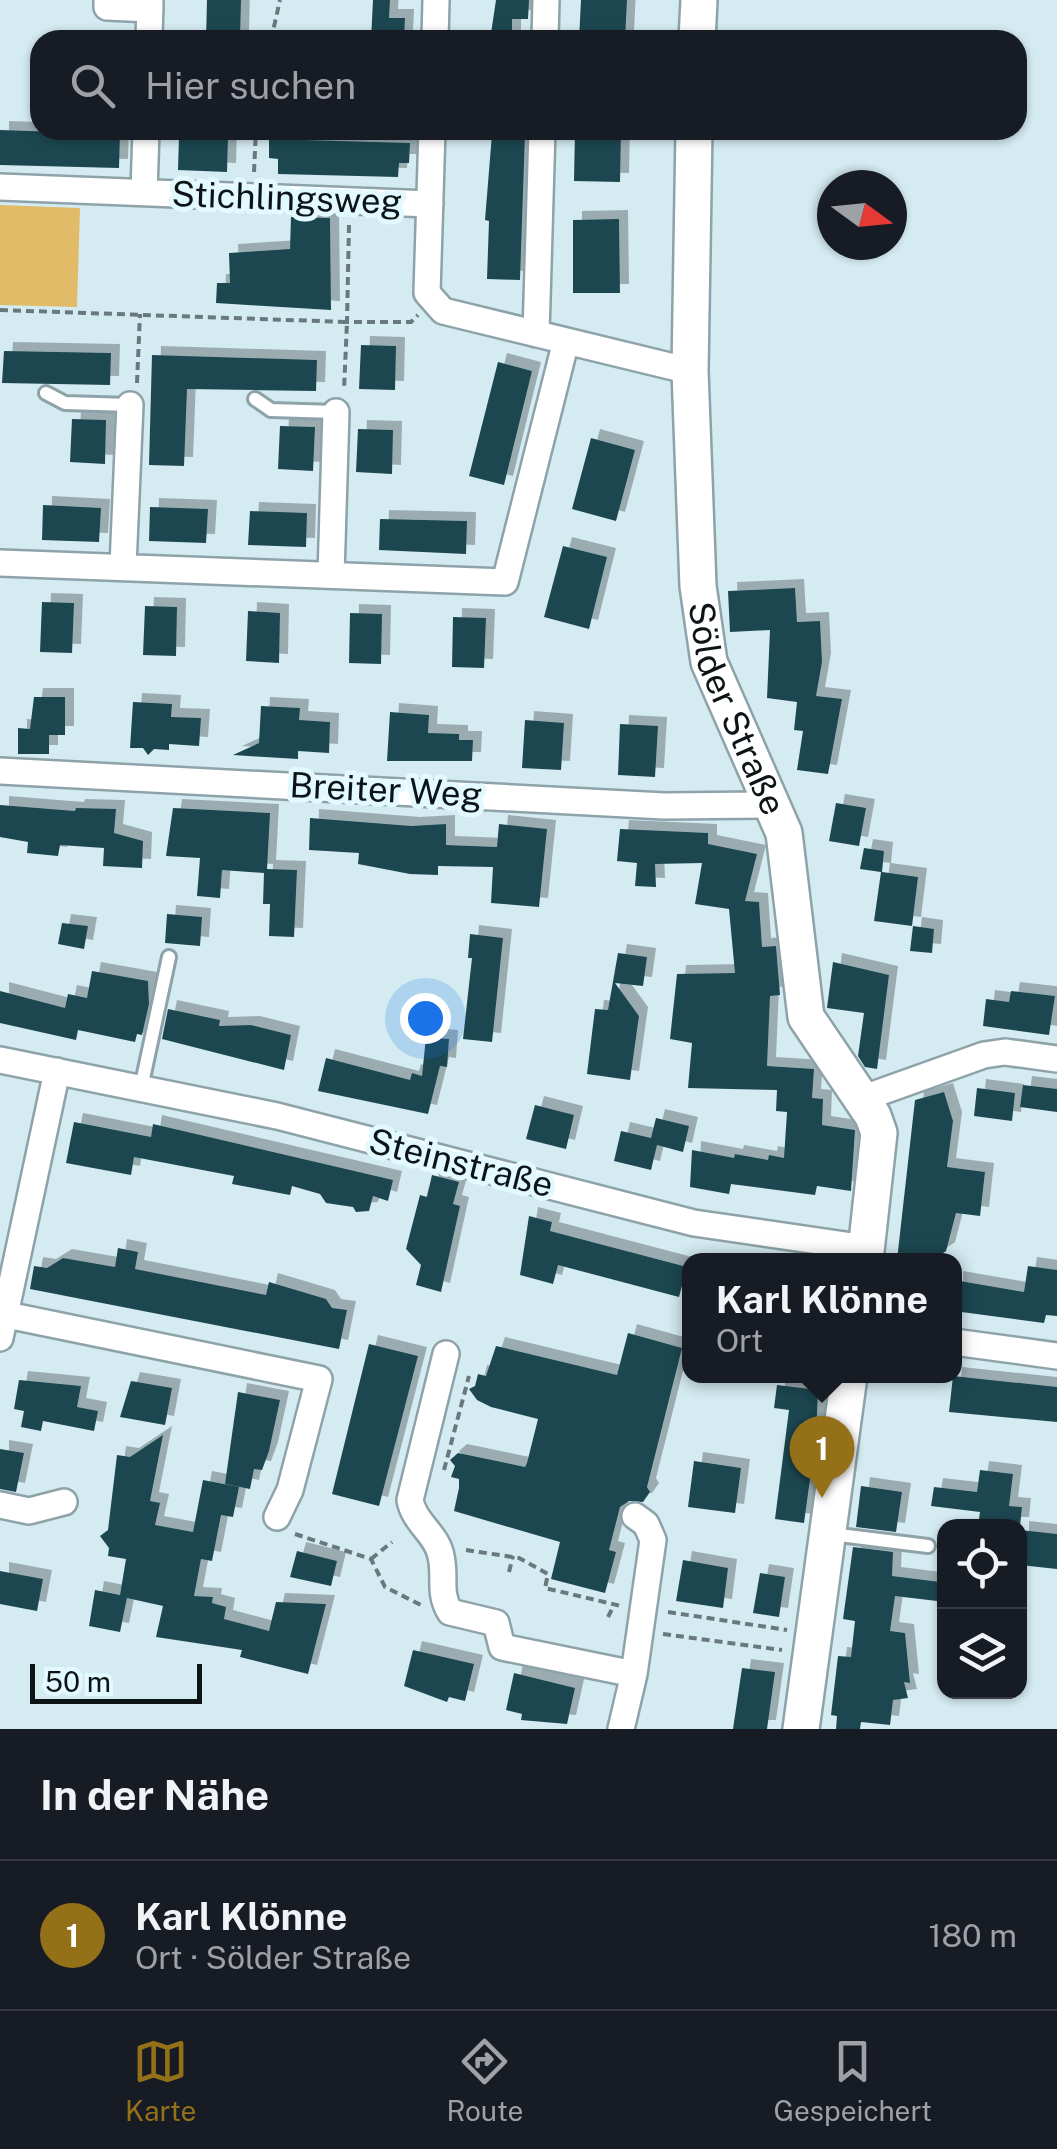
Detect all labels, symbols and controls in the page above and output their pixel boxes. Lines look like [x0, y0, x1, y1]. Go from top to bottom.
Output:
search box [30, 30, 1027, 140]
icon: search [65, 58, 120, 113]
text: Hier suchen [145, 63, 356, 108]
north arrow [817, 170, 907, 260]
street label: Stichlingsweg [171, 173, 403, 222]
street label: Sölder Straße [681, 599, 794, 821]
street label: Breiter Weg [289, 764, 483, 815]
your location [400, 993, 451, 1044]
street label: Steinstraße [365, 1120, 558, 1205]
popup [682, 1253, 962, 1383]
text: Karl Klönne [716, 1277, 928, 1322]
text: Ort [716, 1322, 764, 1359]
pin: 1 [790, 1416, 854, 1498]
map controls [937, 1519, 1027, 1699]
button: locate [937, 1519, 1027, 1609]
button: layers [937, 1609, 1027, 1699]
scale bar [30, 1659, 202, 1704]
text: 50 m [45, 1665, 111, 1698]
text: In der Nähe [40, 1770, 269, 1819]
text: Karl Klönne [135, 1894, 348, 1939]
text: 1 [66, 1917, 79, 1954]
text: 180 m [928, 1917, 1017, 1954]
text: Ort · Sölder Straße [135, 1939, 411, 1976]
tab: Karte [125, 2034, 196, 2127]
tab: Route [446, 2034, 523, 2127]
tab: Gespeichert [774, 2034, 932, 2127]

